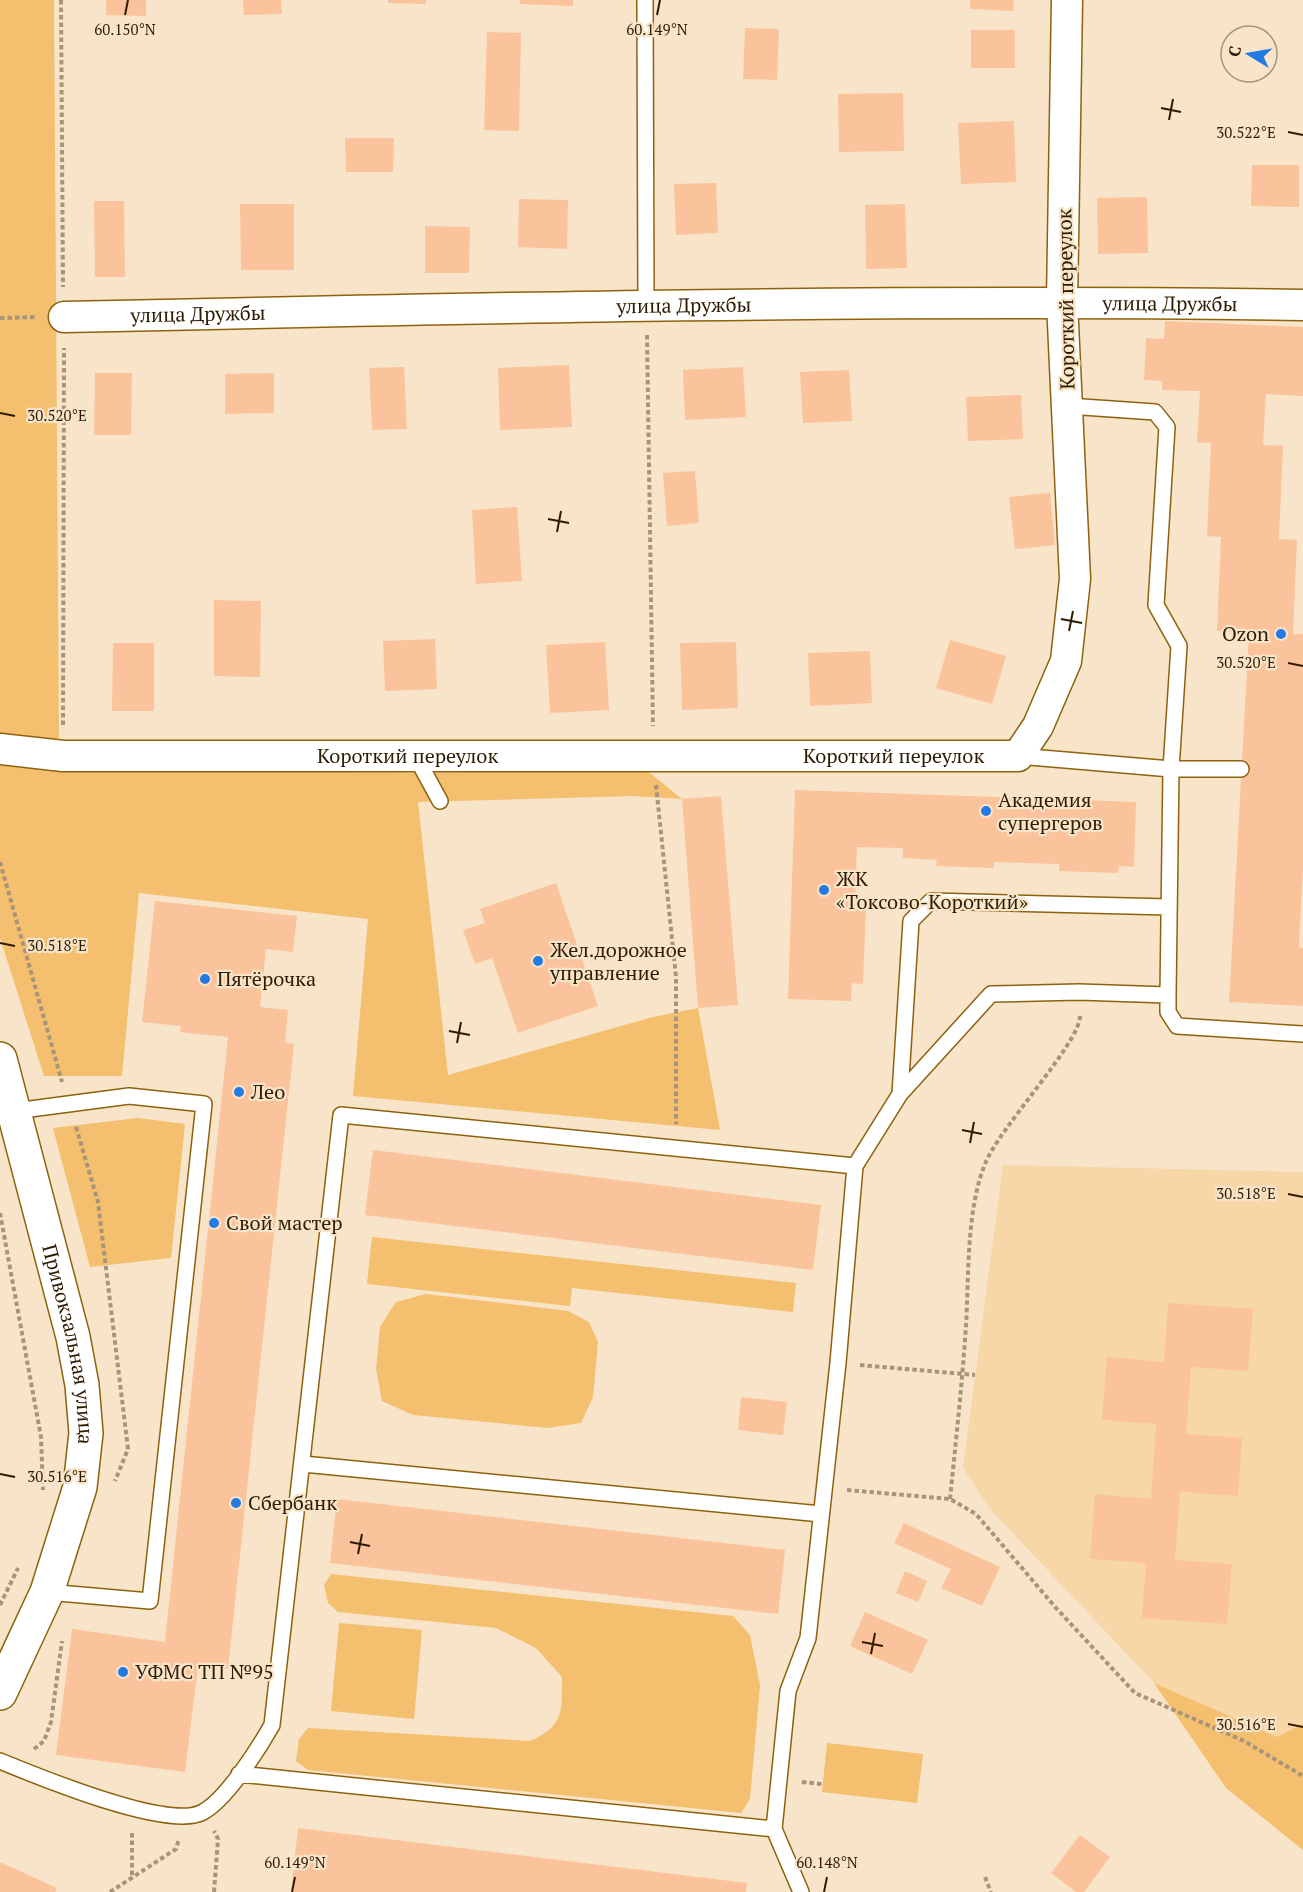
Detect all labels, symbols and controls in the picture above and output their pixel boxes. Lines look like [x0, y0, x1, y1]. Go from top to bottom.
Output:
text: 60.150°N [94, 19, 156, 39]
text: 60.149°N [626, 19, 688, 39]
north arrow [1219, 24, 1279, 84]
text: С [1222, 44, 1246, 58]
text: 30.522°E [1216, 122, 1276, 142]
street label: Короткий переулок [1050, 208, 1081, 390]
street label: улица Дружбы [1101, 289, 1238, 317]
street label: улица Дружбы [615, 291, 752, 319]
street label: улица Дружбы [129, 299, 266, 329]
text: 30.520°E [27, 405, 87, 425]
place label: Ozon [1222, 620, 1269, 647]
marker: Ozon [1274, 627, 1288, 641]
text: 30.520°E [1216, 652, 1276, 672]
street label: Короткий переулок [317, 742, 498, 769]
street label: Короткий переулок [803, 742, 984, 769]
place label: Академия супергеров [998, 786, 1103, 836]
marker: Академия супергеров [979, 804, 993, 818]
place label: ЖК «Токсово-Короткий» [836, 865, 1028, 915]
marker: ЖК «Токсово-Короткий» [817, 883, 831, 897]
text: 30.518°E [27, 935, 87, 955]
place label: Жел.дорожное управление [549, 936, 687, 986]
marker: Жел.дорожное управление [531, 954, 545, 968]
place label: Пятёрочка [217, 965, 316, 992]
marker: Пятёрочка [198, 972, 212, 986]
place label: Лео [250, 1078, 285, 1105]
marker: Лео [232, 1085, 246, 1099]
text: 30.518°E [1216, 1183, 1276, 1203]
place label: Свой мастер [226, 1209, 343, 1236]
marker: Свой мастер [207, 1216, 221, 1230]
street label: Привокзальная улица [36, 1241, 100, 1446]
text: 30.516°E [27, 1466, 87, 1486]
place label: Сбербанк [248, 1489, 337, 1516]
marker: Сбербанк [229, 1496, 243, 1510]
place label: УФМС ТП №95 [135, 1658, 274, 1685]
marker: УФМС ТП №95 [116, 1665, 130, 1679]
text: 30.516°E [1216, 1714, 1276, 1734]
text: 60.149°N [264, 1852, 326, 1872]
text: 60.148°N [796, 1852, 858, 1872]

